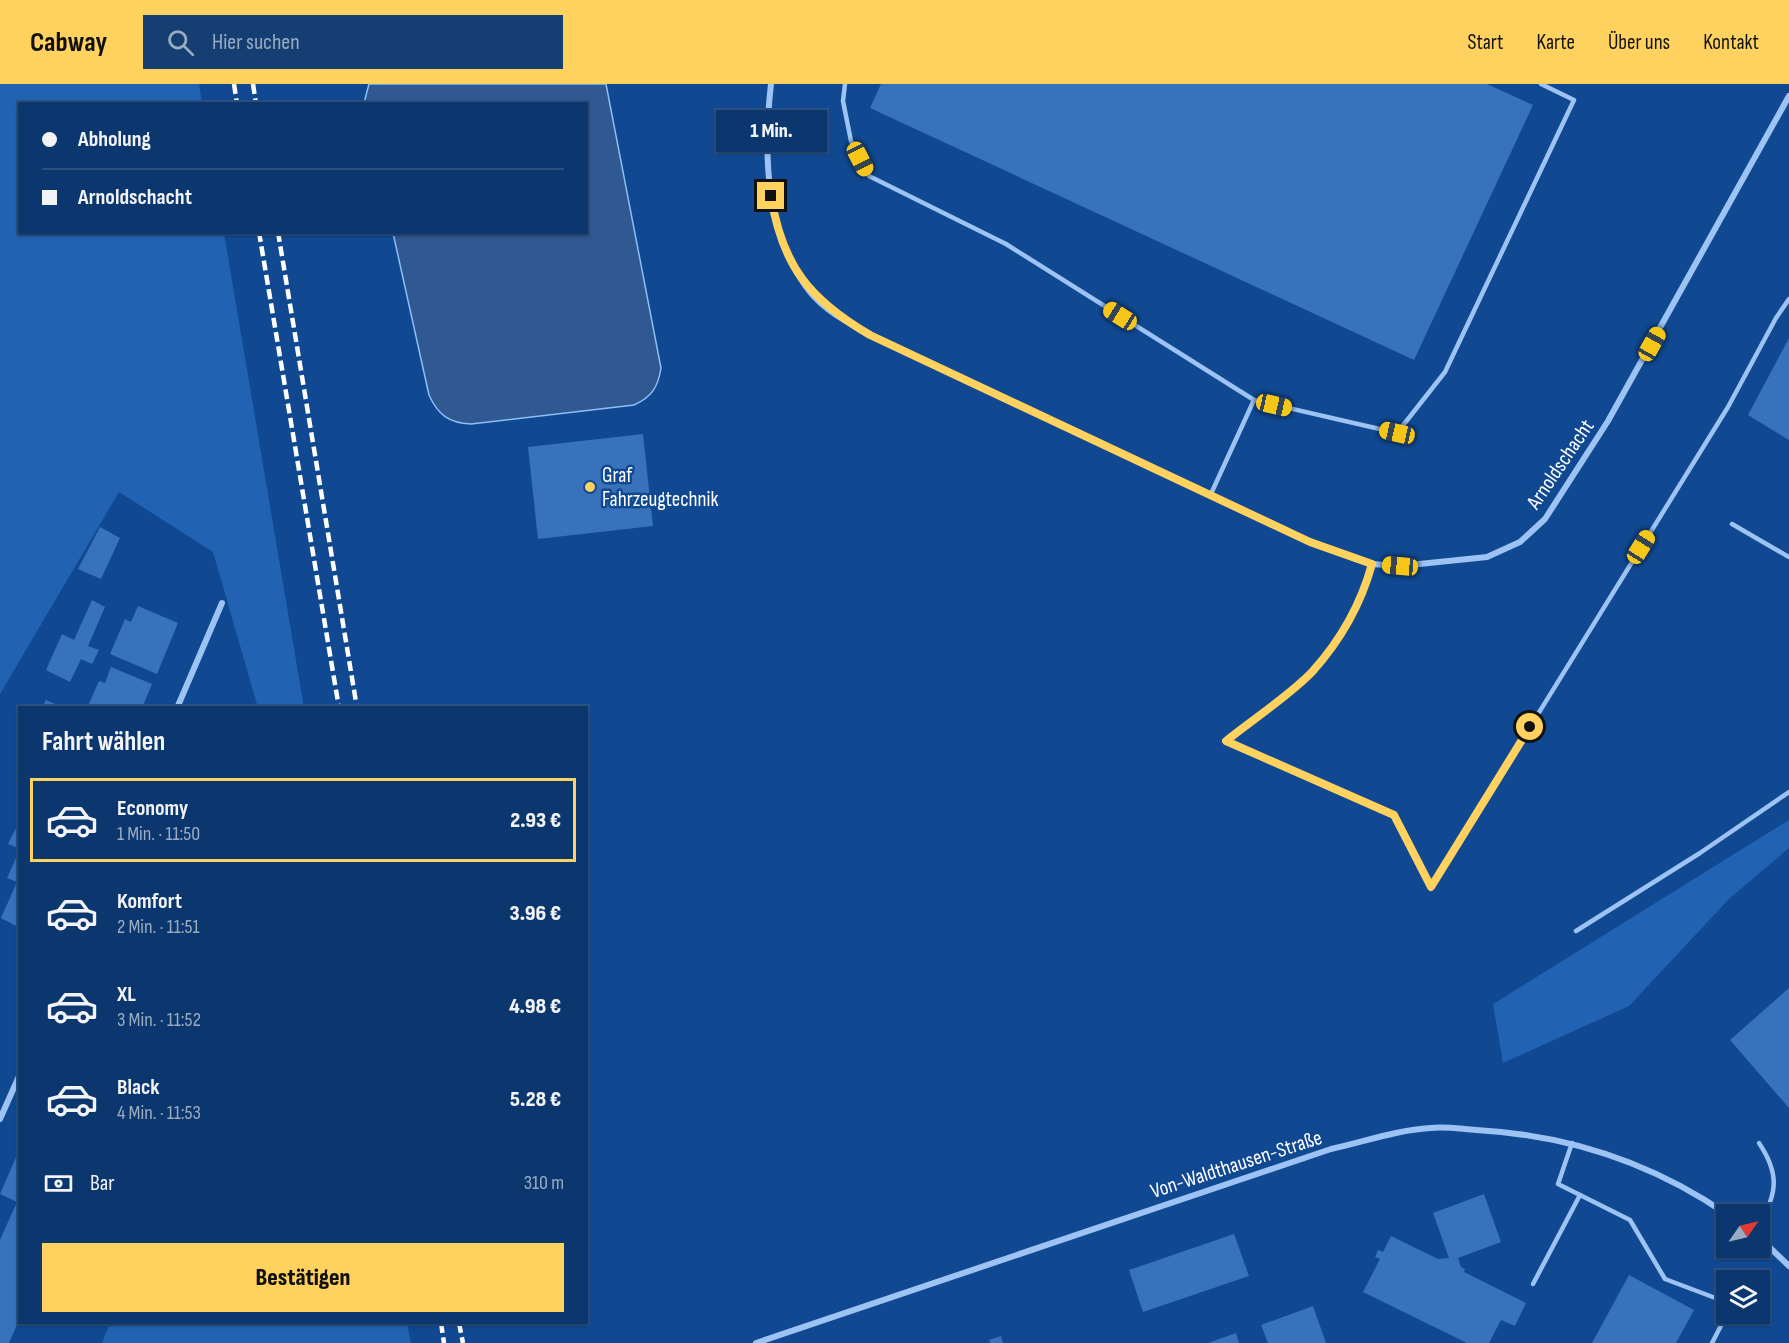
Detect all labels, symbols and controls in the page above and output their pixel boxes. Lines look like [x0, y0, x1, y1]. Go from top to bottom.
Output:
search box [143, 15, 563, 69]
text: Cabway [30, 26, 107, 59]
icon: search [164, 26, 197, 59]
text: Hier suchen [212, 29, 300, 56]
text: Start [1467, 30, 1504, 55]
text: Karte [1537, 30, 1575, 55]
text: Über uns [1608, 30, 1670, 55]
text: Kontakt [1703, 30, 1759, 55]
callout: 1 Min. [716, 109, 826, 151]
text: 1 Min. [750, 119, 793, 143]
text: Abholung [78, 126, 151, 153]
car [844, 139, 876, 179]
route end [757, 182, 784, 209]
text: Arnoldschacht [78, 184, 192, 211]
car [1100, 299, 1140, 333]
car [1635, 324, 1669, 364]
car [1254, 392, 1294, 418]
street label: Arnoldschacht [1521, 415, 1600, 515]
car [1377, 420, 1417, 446]
place label: Graf Fahrzeugtechnik [602, 463, 718, 512]
marker: Graf Fahrzeugtechnik [583, 480, 597, 494]
car [1624, 527, 1658, 567]
car [1381, 555, 1419, 577]
route start [1516, 713, 1543, 740]
text: Fahrt wählen [42, 726, 165, 758]
icon: car [45, 793, 99, 847]
text: Economy [117, 795, 188, 822]
text: 2.93 € [510, 807, 561, 834]
text: 1 Min. · 11:50 [117, 822, 200, 846]
icon: car [45, 886, 99, 940]
text: Komfort [117, 888, 182, 915]
text: 3.96 € [510, 900, 561, 927]
text: 2 Min. · 11:51 [117, 915, 200, 939]
icon: car [45, 979, 99, 1033]
text: XL [117, 981, 136, 1008]
text: 4.98 € [509, 993, 561, 1020]
text: 3 Min. · 11:52 [117, 1008, 201, 1032]
icon: car [45, 1072, 99, 1126]
text: Black [117, 1074, 159, 1101]
text: 5.28 € [510, 1086, 561, 1113]
text: 4 Min. · 11:53 [117, 1101, 201, 1125]
street label: Von-Waldthausen-Straße [1147, 1125, 1325, 1204]
icon: cash [42, 1167, 75, 1200]
text: Bar [90, 1170, 115, 1197]
text: 310 m [524, 1171, 564, 1195]
north arrow [1716, 1204, 1770, 1258]
map controls [1716, 1204, 1770, 1324]
button: Bestätigen [42, 1243, 564, 1312]
button: layers [1716, 1270, 1770, 1324]

